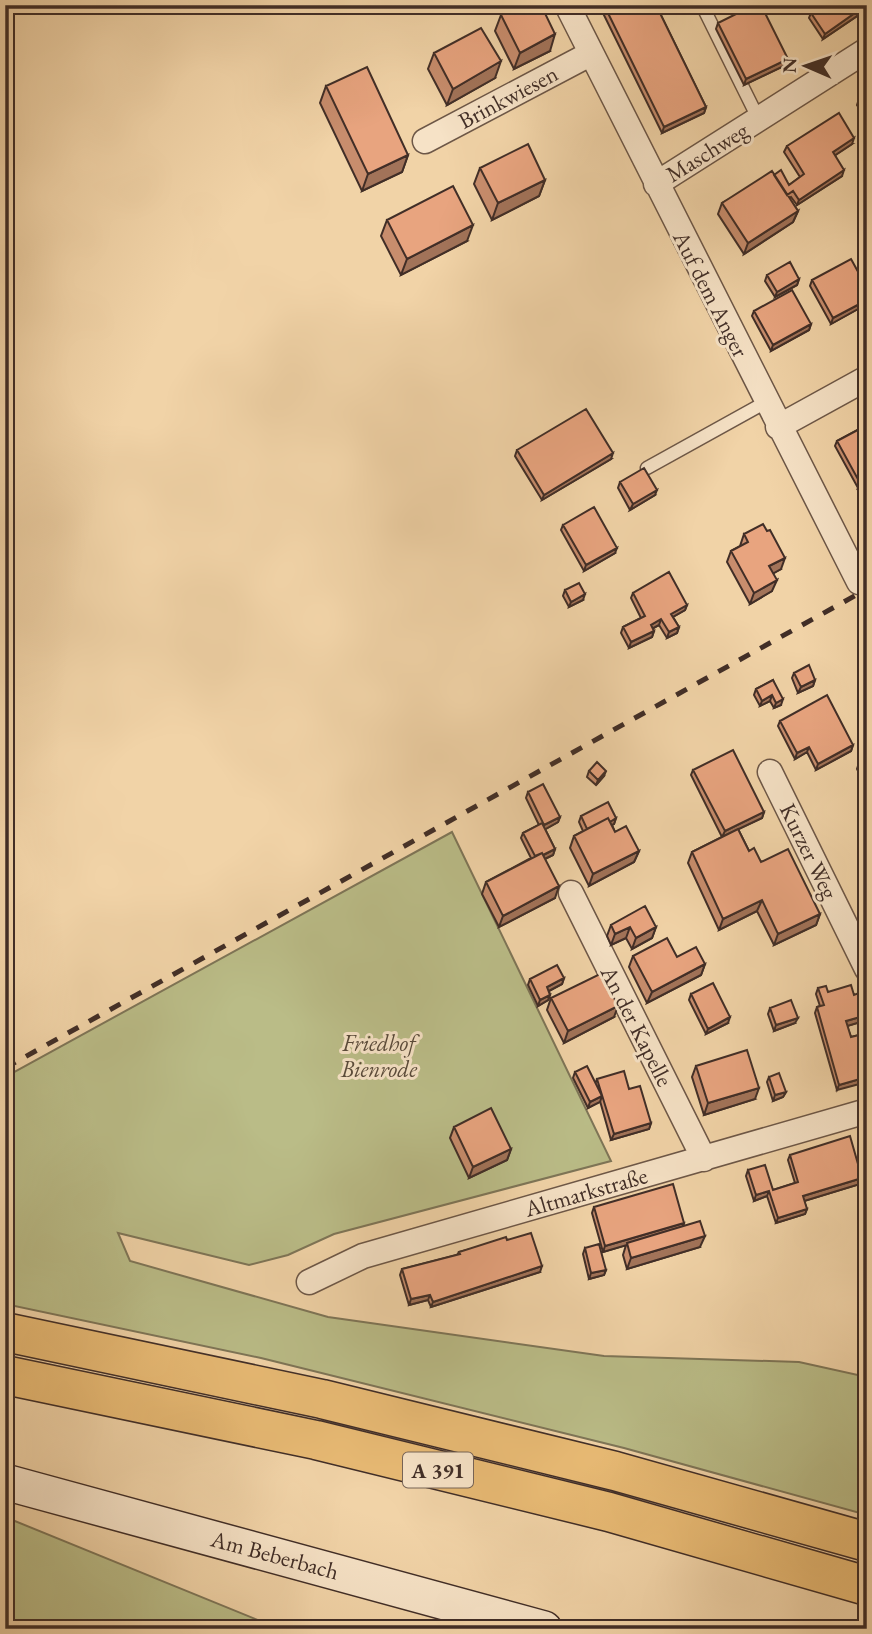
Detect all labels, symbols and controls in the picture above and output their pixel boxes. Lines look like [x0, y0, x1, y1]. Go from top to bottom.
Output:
north arrow [770, 32, 840, 102]
text: N [777, 57, 802, 74]
street label: Brinkwiesen [453, 58, 563, 136]
street label: Maschweg [660, 114, 755, 189]
street label: Auf dem Anger [666, 225, 756, 362]
street label: Kurzer Weg [773, 798, 846, 905]
street label: An der Kapelle [593, 960, 680, 1091]
park label: Friedhof Bienrode [340, 1028, 420, 1084]
street label: Altmarkstraße [520, 1160, 651, 1224]
road number: A 391 [403, 1452, 473, 1488]
street label: Am Beberbach [207, 1523, 342, 1586]

